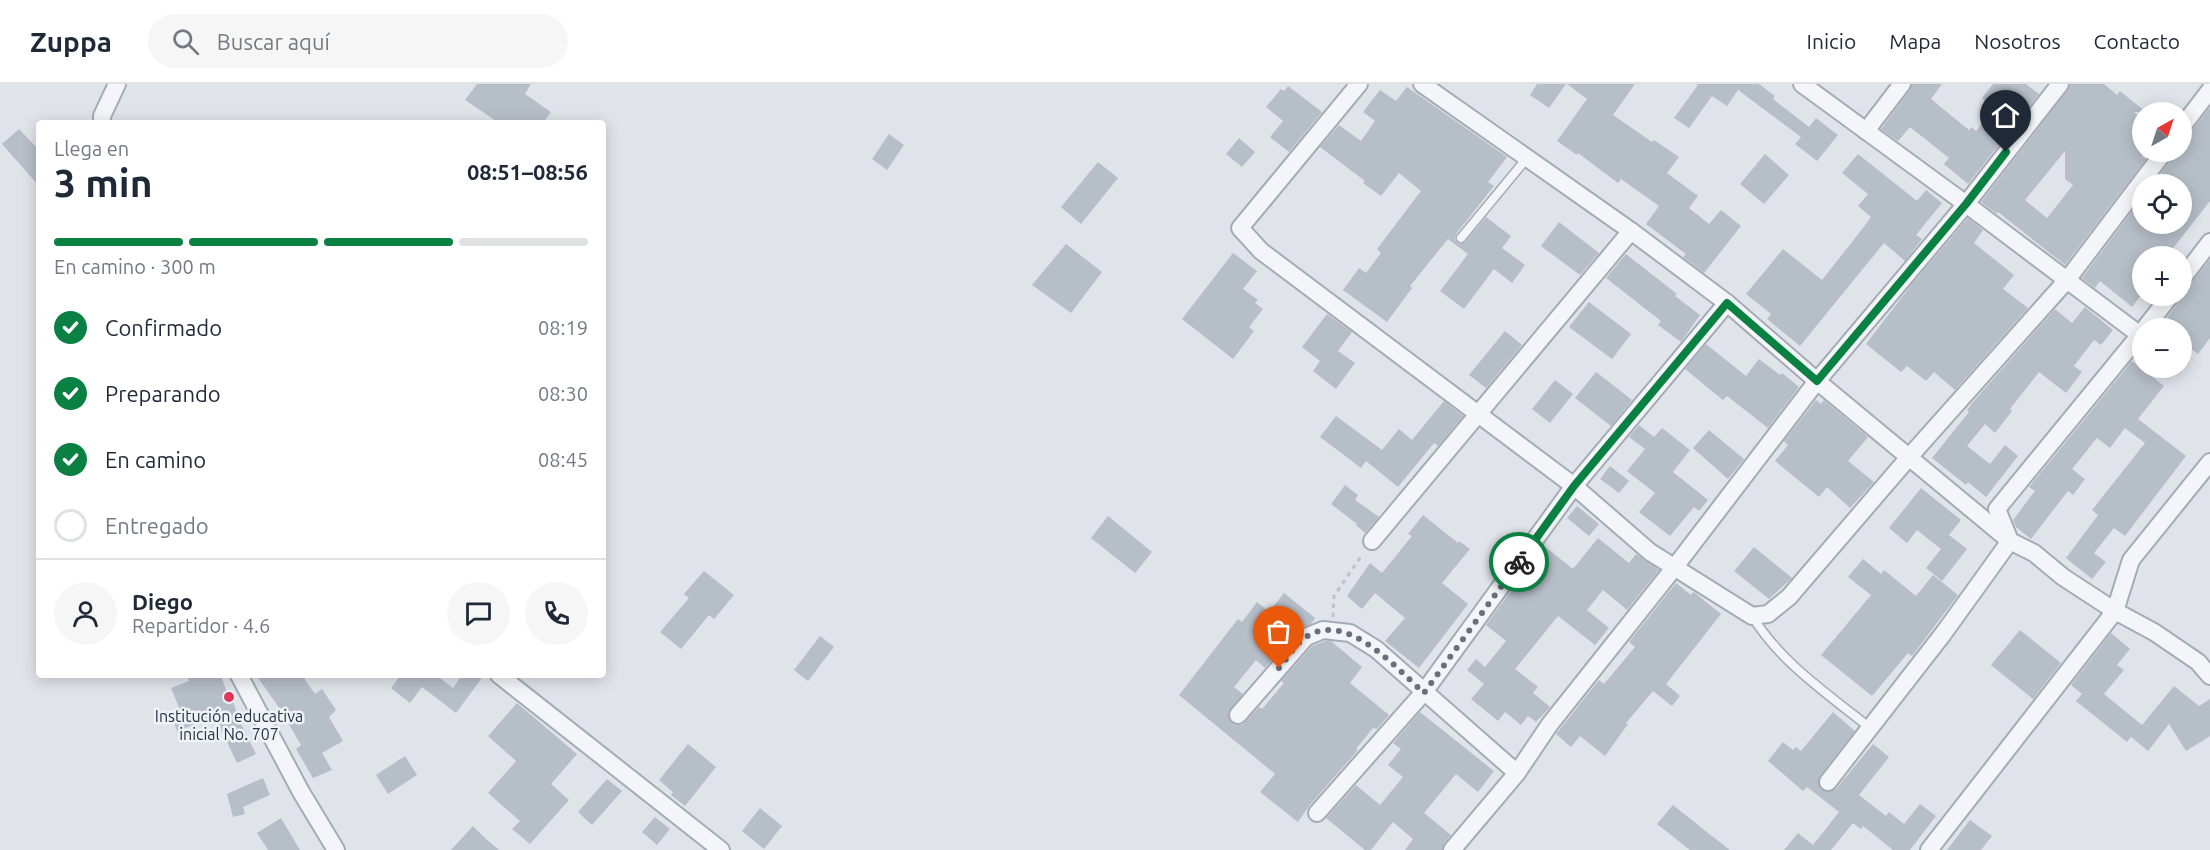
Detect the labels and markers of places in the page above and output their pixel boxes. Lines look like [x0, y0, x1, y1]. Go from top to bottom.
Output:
pin [1980, 90, 2031, 152]
pin [1253, 606, 1304, 668]
marker: Institución educativa inicial No. 707 [222, 690, 236, 704]
place label: Institución educativa inicial No. 707 [155, 707, 303, 743]

